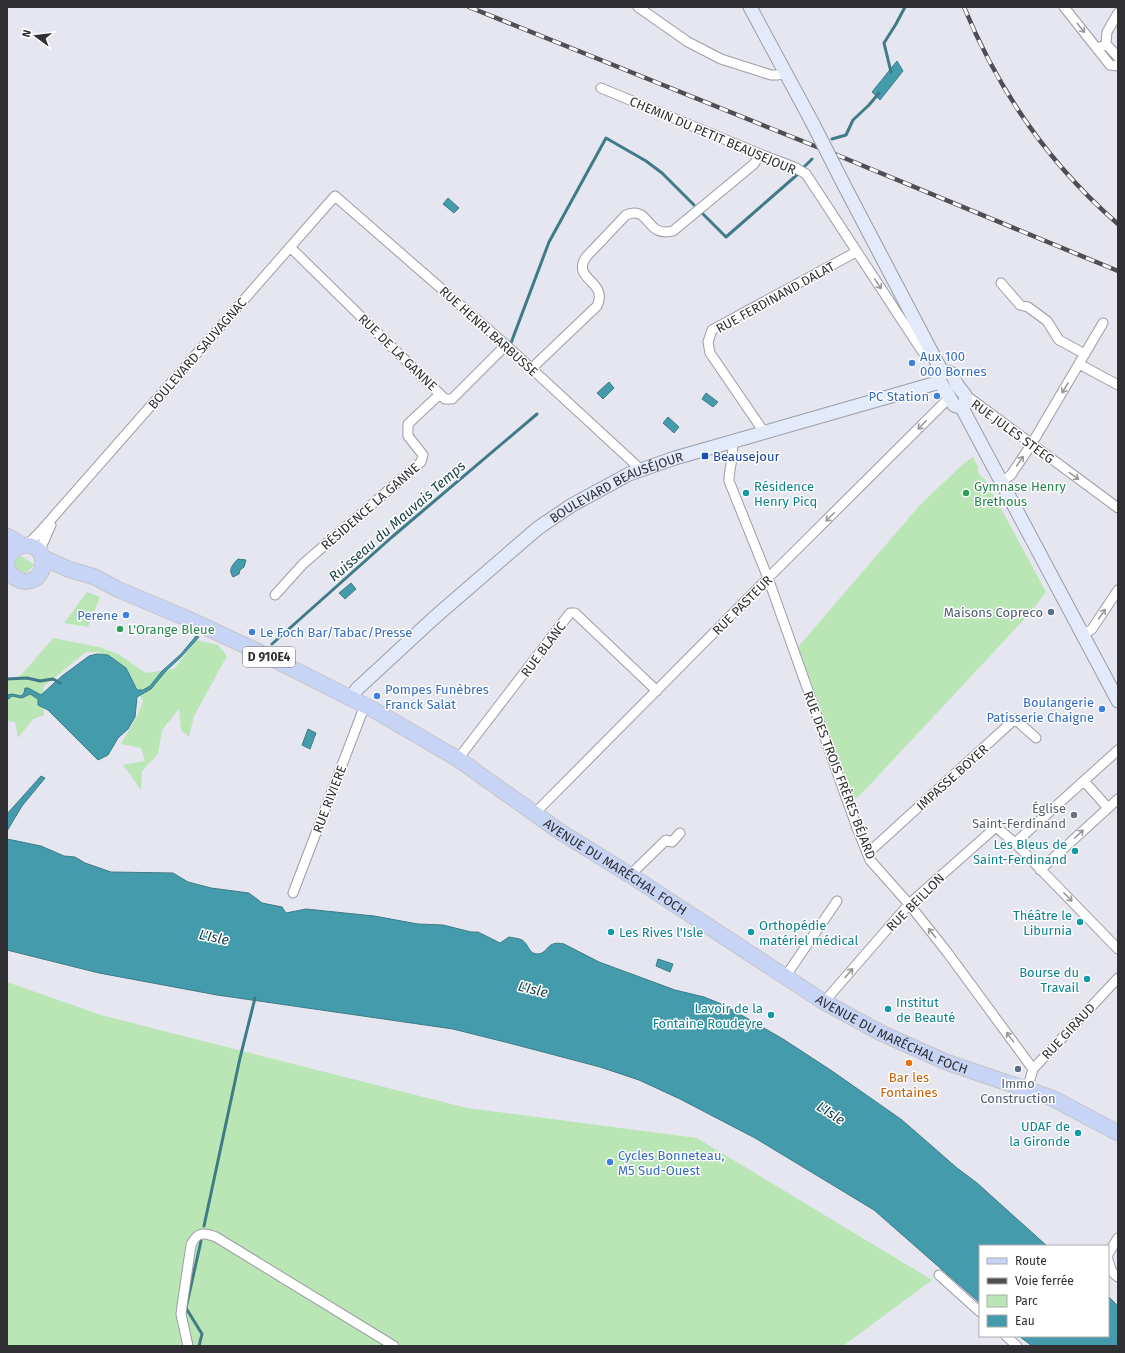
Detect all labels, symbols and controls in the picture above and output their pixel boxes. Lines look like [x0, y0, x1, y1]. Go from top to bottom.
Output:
north arrow [16, 16, 56, 56]
one-way arrow [1076, 22, 1085, 33]
text: N [20, 28, 34, 39]
street label: CHEMIN DU PETIT BEAUSEJOUR [627, 94, 798, 177]
street label: RUE FERDINAND DALAT [713, 259, 837, 336]
one-way arrow [874, 279, 882, 290]
street label: RUE HENRI BARBUSSE [436, 283, 541, 380]
street label: BOULEVARD SAUVAGNAC [145, 294, 250, 412]
street label: RUE DE LA GANNE [355, 311, 440, 394]
place label: Aux 100 000 Bornes [920, 349, 987, 379]
marker: Aux 100 000 Bornes [907, 358, 917, 368]
one-way arrow [1060, 382, 1068, 394]
place label: PC Station [868, 389, 929, 404]
marker: PC Station [932, 391, 942, 401]
street label: RUE JULES STEEG [968, 396, 1057, 466]
one-way arrow [917, 420, 927, 430]
street label: BOULEVARD BEAUSÉJOUR [547, 449, 685, 526]
place label: Beausejour [713, 449, 779, 464]
marker: Beausejour [700, 451, 710, 461]
one-way arrow [1016, 456, 1024, 467]
water label: Ruisseau du Mauvais Temps [326, 457, 470, 585]
street label: RÉSIDENCE LA GANNE [318, 460, 423, 553]
one-way arrow [1069, 472, 1080, 480]
place label: Résidence Henry Picq [754, 479, 817, 509]
place label: Gymnase Henry Brethous [974, 479, 1066, 509]
marker: Résidence Henry Picq [741, 488, 751, 498]
marker: Gymnase Henry Brethous [961, 488, 971, 498]
one-way arrow [825, 512, 835, 521]
street label: RUE PASTEUR [709, 572, 775, 638]
place label: Maisons Copreco [944, 605, 1043, 620]
marker: Maisons Copreco [1046, 607, 1056, 617]
place label: Perene [77, 608, 118, 623]
one-way arrow [1098, 609, 1106, 620]
marker: Perene [121, 610, 131, 620]
street label: RUE BLANC [518, 618, 569, 680]
place label: L'Orange Bleue [128, 622, 215, 637]
marker: L'Orange Bleue [115, 624, 125, 634]
place label: Le Foch Bar/Tabac/Presse [260, 625, 412, 640]
marker: Le Foch Bar/Tabac/Presse [247, 627, 257, 637]
road number: D 910E4 [243, 647, 295, 667]
place label: Pompes Funèbres Franck Salat [385, 682, 489, 712]
street label: RUE DES TROIS FRÈRES BÉJARD [800, 689, 879, 862]
marker: Pompes Funèbres Franck Salat [372, 691, 382, 701]
place label: Boulangerie Patisserie Chaigne [986, 695, 1094, 725]
marker: Boulangerie Patisserie Chaigne [1097, 704, 1107, 714]
street label: IMPASSE BOYER [913, 741, 991, 813]
street label: RUE RIVIERE [310, 763, 349, 835]
place label: Église Saint-Ferdinand [972, 801, 1066, 831]
marker: Église Saint-Ferdinand [1069, 810, 1079, 820]
street label: AVENUE DU MARÉCHAL FOCH [541, 816, 690, 918]
one-way arrow [1074, 830, 1084, 839]
place label: Les Bleus de Saint-Ferdinand [973, 837, 1067, 867]
marker: Les Bleus de Saint-Ferdinand [1070, 846, 1080, 856]
street label: RUE BEILLON [883, 870, 947, 934]
one-way arrow [1063, 892, 1072, 902]
place label: Théâtre le Liburnia [1013, 908, 1072, 938]
marker: Théâtre le Liburnia [1075, 917, 1085, 927]
place label: Orthopédie matériel médical [759, 918, 859, 948]
place label: Les Rives l'Isle [619, 925, 703, 940]
water label: L'Isle [197, 926, 230, 949]
marker: Les Rives l'Isle [606, 927, 616, 937]
marker: Orthopédie matériel médical [746, 927, 756, 937]
one-way arrow [928, 927, 936, 938]
place label: Bourse du Travail [1019, 965, 1079, 995]
one-way arrow [845, 968, 854, 978]
marker: Bourse du Travail [1082, 974, 1092, 984]
water label: L'Isle [516, 978, 550, 1001]
street label: AVENUE DU MARÉCHAL FOCH [813, 992, 970, 1077]
place label: Institut de Beauté [896, 995, 955, 1025]
street label: RUE GIRAUD [1039, 1000, 1098, 1062]
place label: Lavoir de la Fontaine Roudeyre [653, 1001, 763, 1031]
marker: Institut de Beauté [883, 1004, 893, 1014]
marker: Lavoir de la Fontaine Roudeyre [766, 1010, 776, 1020]
one-way arrow [1005, 1032, 1014, 1043]
marker: Bar les Fontaines [904, 1058, 914, 1068]
marker: Immo Construction [1013, 1064, 1023, 1074]
place label: Bar les Fontaines [880, 1070, 938, 1100]
place label: Immo Construction [980, 1076, 1056, 1106]
water label: L'Isle [813, 1098, 848, 1129]
place label: UDAF de la Gironde [1009, 1119, 1070, 1149]
marker: UDAF de la Gironde [1073, 1128, 1083, 1138]
place label: Cycles Bonneteau, M5 Sud-Ouest [618, 1148, 725, 1178]
marker: Cycles Bonneteau, M5 Sud-Ouest [605, 1157, 615, 1167]
legend [979, 1245, 1109, 1337]
text: Route [1015, 1254, 1047, 1268]
text: Voie ferrée [1015, 1274, 1074, 1288]
text: Parc [1015, 1294, 1038, 1308]
text: Eau [1015, 1314, 1035, 1328]

